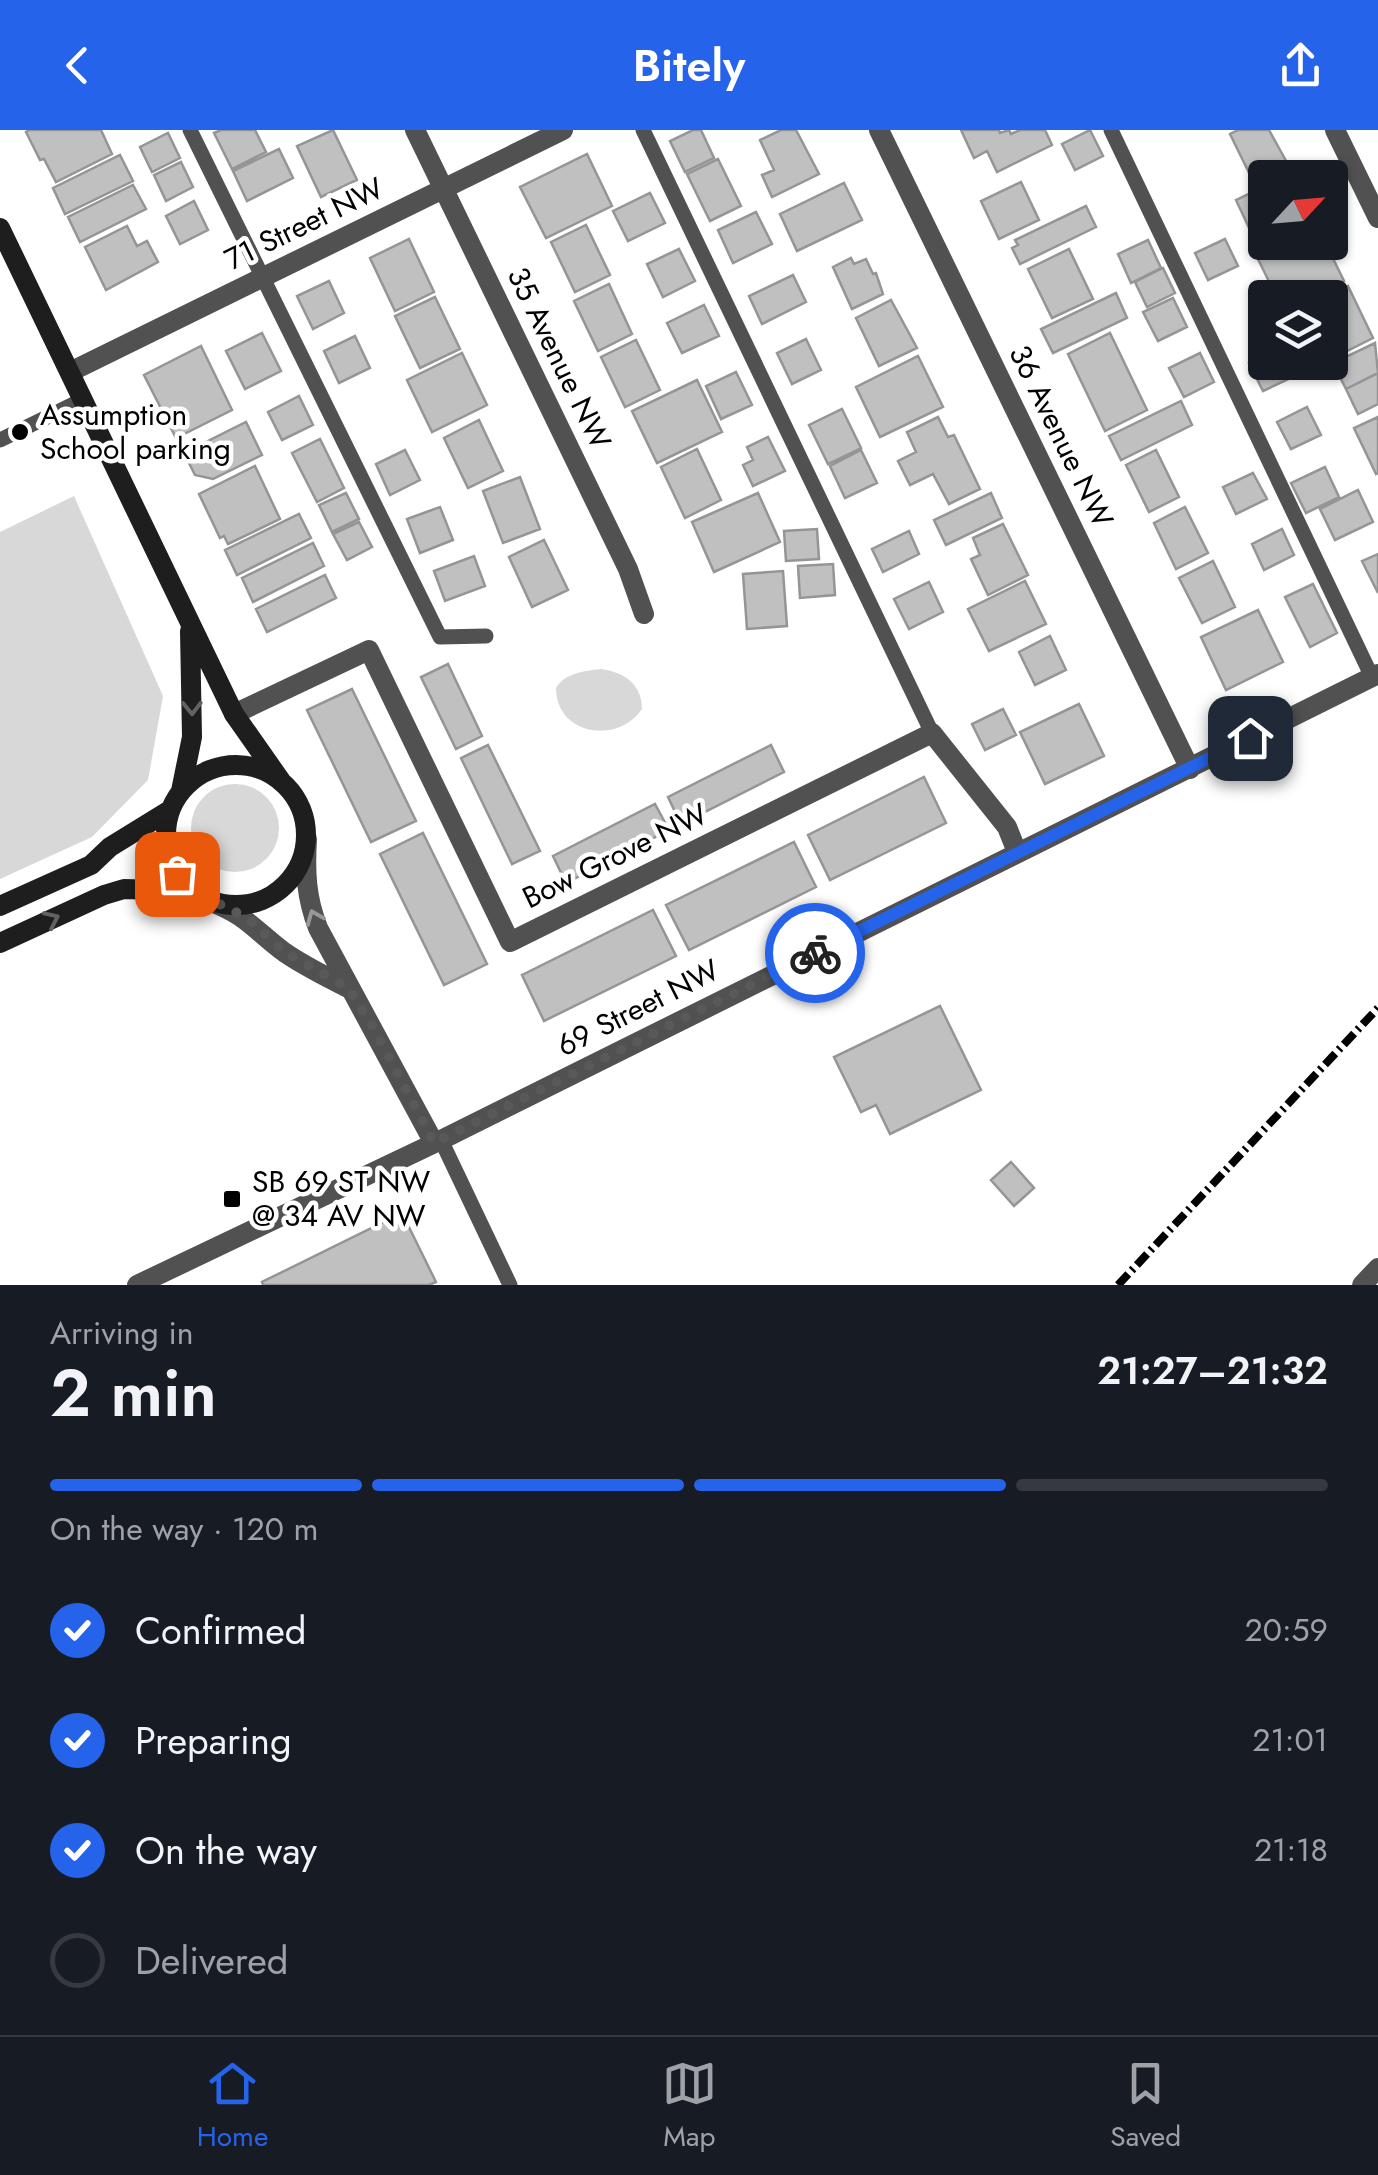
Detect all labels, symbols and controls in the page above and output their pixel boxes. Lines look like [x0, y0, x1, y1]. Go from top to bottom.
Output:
text: Bitely [633, 33, 745, 98]
icon: back [50, 38, 105, 93]
icon: share [1273, 38, 1328, 93]
north arrow [1248, 160, 1348, 260]
map controls [1248, 160, 1348, 380]
street label: 71 Street NW [217, 166, 391, 281]
street label: 35 Avenue NW [497, 260, 622, 456]
button: layers [1248, 280, 1348, 380]
street label: 36 Avenue NW [999, 337, 1124, 534]
place label: Assumption School parking [40, 393, 231, 470]
marker: Assumption School parking [9, 421, 31, 443]
pin [1208, 696, 1293, 781]
one-way arrow [181, 702, 203, 717]
icon: home [1223, 711, 1278, 766]
street label: Bow Grove NW [515, 792, 715, 919]
pin [135, 832, 220, 917]
icon: bag [150, 847, 205, 902]
courier [765, 903, 865, 1003]
one-way arrow [305, 909, 325, 927]
one-way arrow [42, 912, 60, 932]
icon: bike [788, 926, 843, 981]
street label: 69 Street NW [549, 948, 727, 1067]
place label: SB 69 ST NW @ 34 AV NW [252, 1160, 430, 1237]
marker: SB 69 ST NW @ 34 AV NW [221, 1188, 243, 1210]
text: Arriving in [50, 1310, 194, 1356]
text: 21:27–21:32 [1097, 1343, 1328, 1398]
text: 2 min [50, 1346, 217, 1440]
text: On the way · 120 m [50, 1506, 318, 1552]
icon: check [50, 1603, 105, 1658]
text: Confirmed [135, 1603, 306, 1658]
text: 20:59 [1245, 1607, 1328, 1653]
icon: check [50, 1713, 105, 1768]
text: Preparing [135, 1713, 292, 1768]
text: 21:01 [1252, 1717, 1328, 1763]
icon: check [50, 1823, 105, 1878]
text: On the way [135, 1823, 317, 1878]
text: 21:18 [1254, 1827, 1328, 1873]
text: Delivered [135, 1933, 288, 1988]
tab: Home [197, 2056, 268, 2157]
tab: Map [662, 2056, 717, 2157]
tab: Saved [1110, 2056, 1181, 2157]

